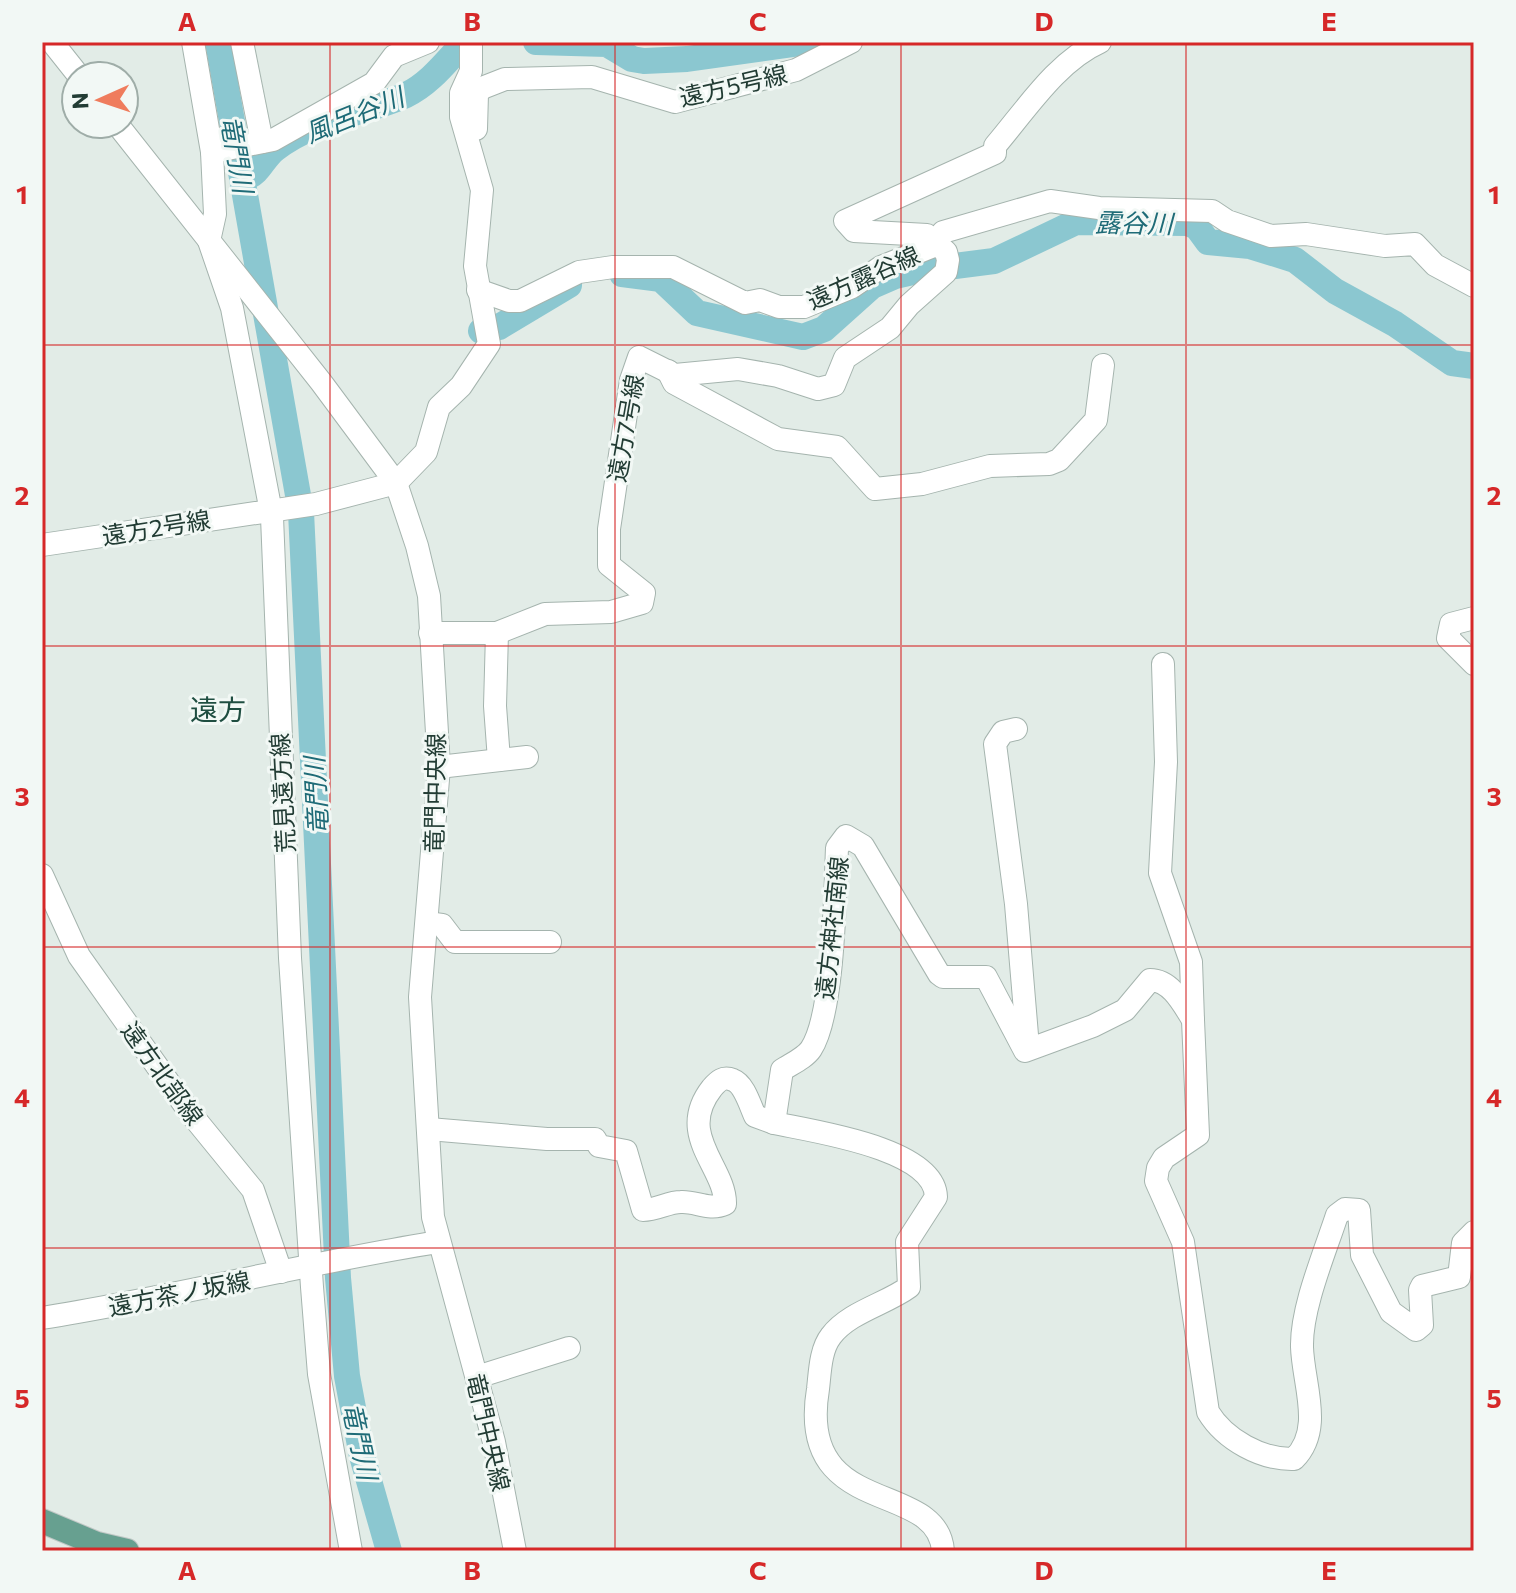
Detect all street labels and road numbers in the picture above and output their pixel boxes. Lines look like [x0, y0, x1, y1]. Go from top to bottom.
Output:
street label: 遠方5号線 [676, 59, 790, 111]
street label: 遠方露谷線 [802, 239, 924, 315]
street label: 遠方7号線 [601, 372, 649, 484]
street label: 遠方2号線 [100, 504, 212, 550]
street label: 荒見遠方線 [264, 732, 300, 854]
street label: 竜門中央線 [418, 733, 450, 853]
street label: 遠方神社南線 [809, 855, 853, 1001]
street label: 遠方北部線 [116, 1016, 210, 1130]
street label: 遠方茶ノ坂線 [106, 1265, 252, 1321]
street label: 竜門中央線 [461, 1370, 517, 1494]

